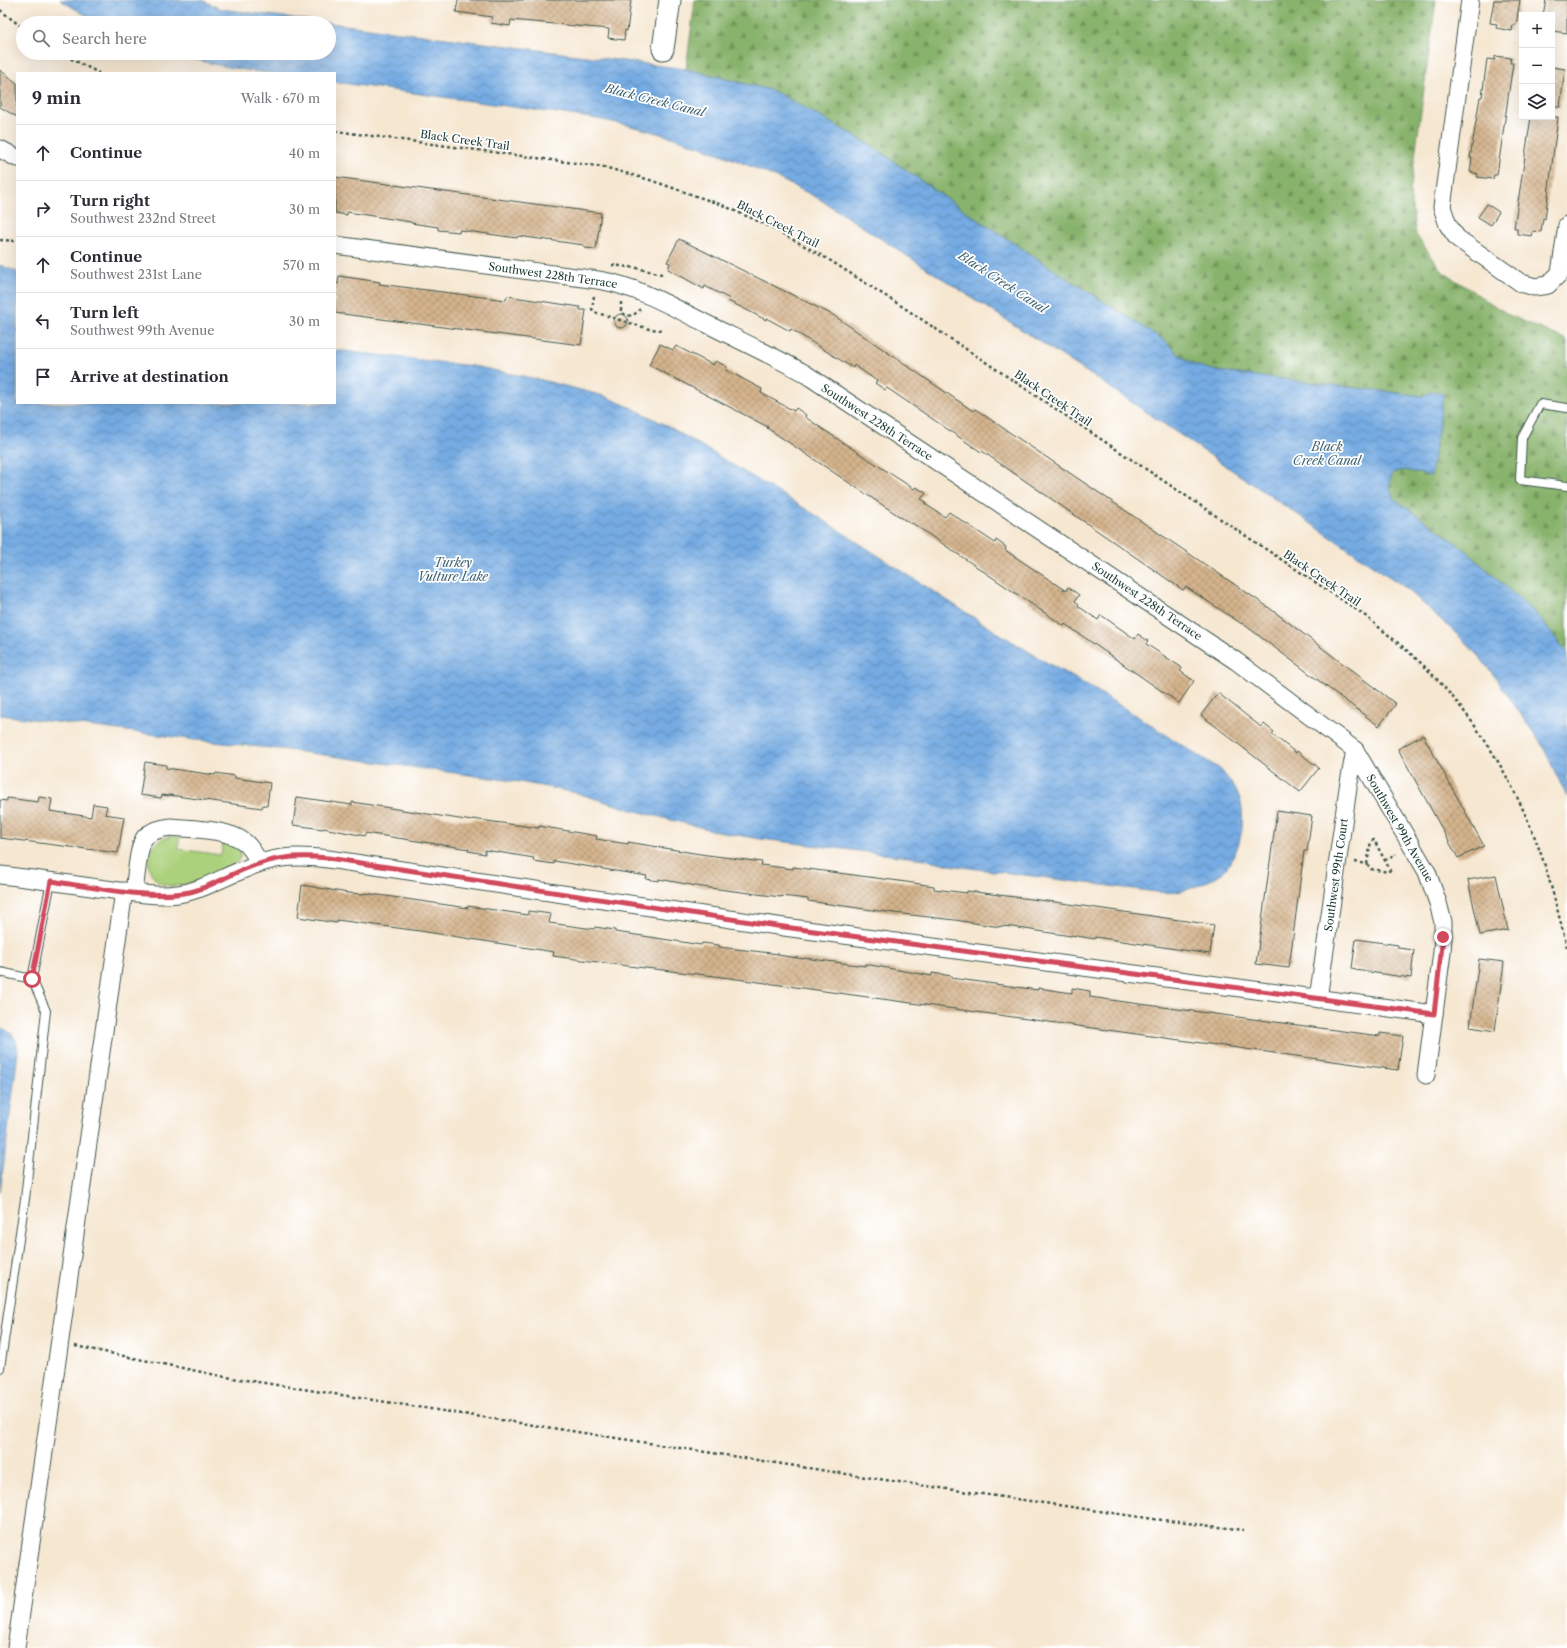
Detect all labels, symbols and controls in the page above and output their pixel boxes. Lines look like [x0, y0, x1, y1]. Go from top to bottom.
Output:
map controls [1519, 12, 1555, 120]
button: + [1519, 12, 1555, 48]
search box [16, 16, 336, 60]
icon: search [30, 27, 52, 49]
text: Search here [62, 29, 147, 48]
button: − [1519, 48, 1555, 84]
water label: Black Creek Canal [602, 80, 708, 120]
button: layers [1519, 84, 1555, 120]
text: 9 min [32, 88, 81, 108]
text: Walk · 670 m [241, 90, 320, 106]
street label: Black Creek Trail [419, 127, 511, 153]
icon: ahead [32, 142, 54, 164]
text: Continue [70, 143, 142, 162]
text: 40 m [289, 145, 320, 161]
text: Turn right [70, 191, 150, 210]
street label: Black Creek Trail [735, 197, 822, 251]
icon: right [32, 198, 54, 220]
text: 30 m [289, 201, 320, 217]
text: Southwest 232nd Street [70, 210, 216, 226]
text: Continue [70, 247, 142, 266]
water label: Black Creek Canal [955, 247, 1051, 317]
icon: ahead [32, 254, 54, 276]
text: 570 m [283, 257, 320, 273]
street label: Southwest 228th Terrace [488, 259, 618, 291]
text: Southwest 231st Lane [70, 266, 202, 282]
text: Turn left [70, 303, 139, 322]
icon: left [32, 310, 54, 332]
text: 30 m [289, 313, 320, 329]
text: Southwest 99th Avenue [70, 322, 215, 338]
icon: arrive [32, 366, 54, 388]
text: Arrive at destination [70, 367, 229, 386]
street label: Black Creek Trail [1012, 367, 1095, 429]
street label: Southwest 228th Terrace [819, 381, 935, 463]
water label: Black Creek Canal [1293, 439, 1362, 468]
street label: Black Creek Trail [1281, 547, 1364, 609]
water label: Turkey Vulture Lake [418, 555, 489, 584]
street label: Southwest 228th Terrace [1089, 559, 1205, 643]
street label: Southwest 99th Avenue [1363, 772, 1437, 884]
street label: Southwest 99th Court [1321, 817, 1351, 933]
route end [1434, 928, 1452, 946]
route start [23, 970, 41, 988]

